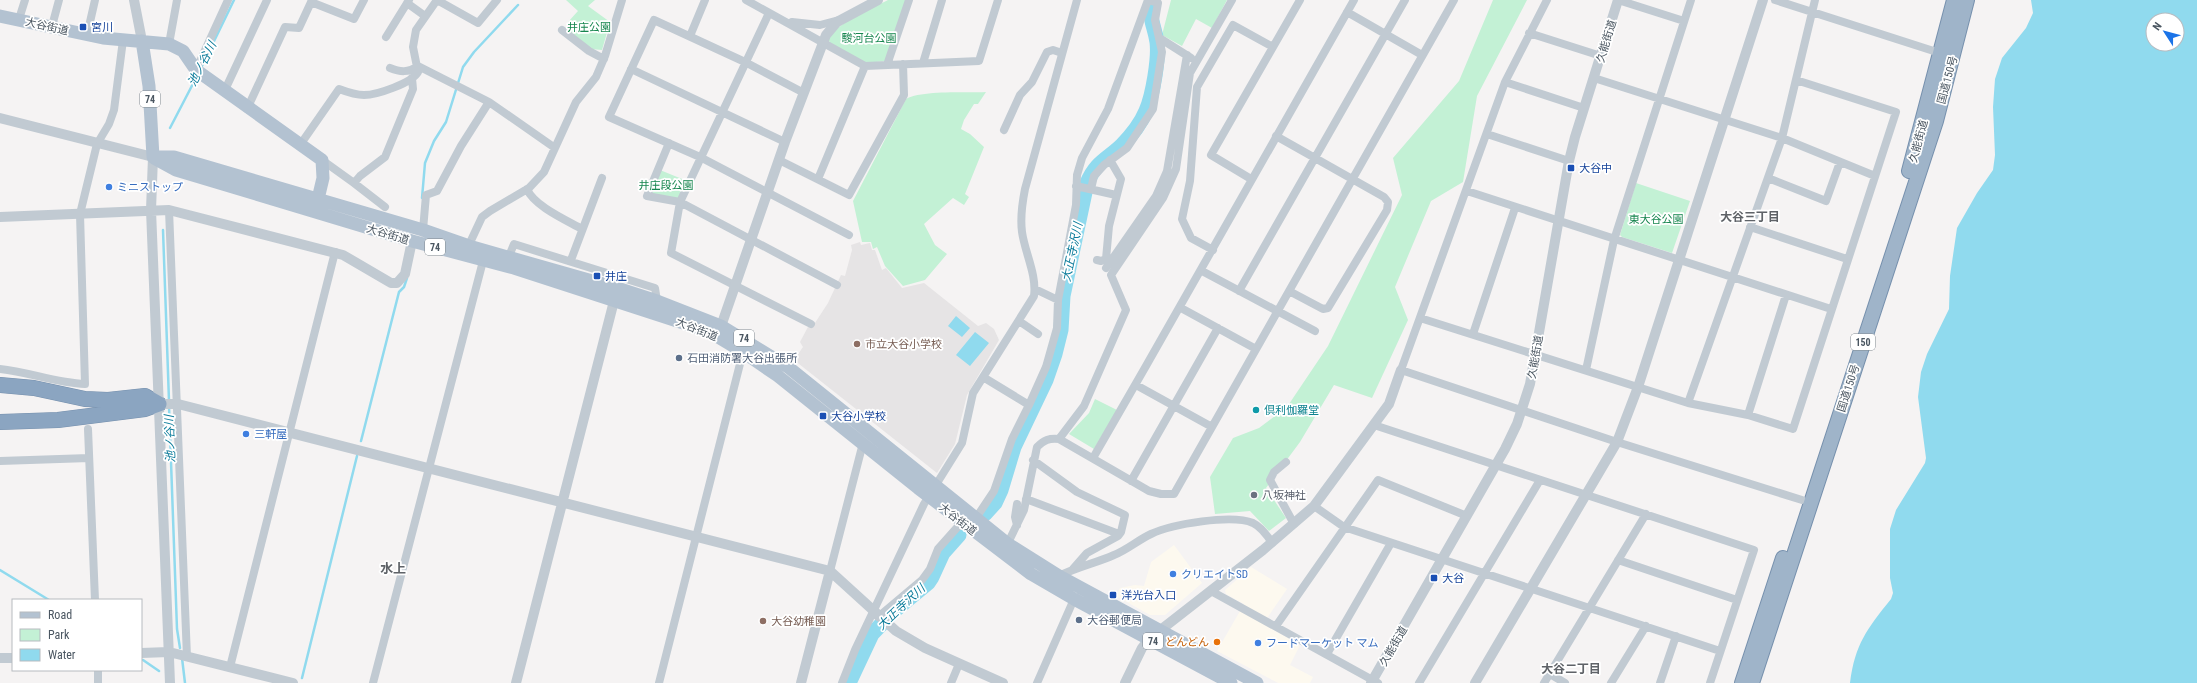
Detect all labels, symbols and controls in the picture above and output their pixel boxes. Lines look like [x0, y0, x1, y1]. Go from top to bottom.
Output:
north arrow [2145, 12, 2185, 52]
street label: 大谷街道 [24, 15, 70, 38]
street label: 久能街道 [1594, 18, 1619, 64]
text: N [2150, 20, 2165, 33]
place label: 宮川 [91, 21, 113, 34]
park label: 井庄公園 [567, 21, 611, 34]
marker: 宮川 [78, 22, 88, 32]
park label: 駿河台公園 [842, 32, 897, 45]
water label: 池ノ谷川 [185, 38, 220, 89]
street label: 国道150号 [1935, 55, 1960, 106]
road number: 74 [140, 91, 160, 107]
street label: 久能街道 [1907, 118, 1930, 164]
place label: 大谷中 [1579, 162, 1612, 175]
marker: 大谷中 [1566, 163, 1576, 173]
park label: 井庄段公園 [639, 179, 694, 192]
place label: ミニストップ [117, 181, 183, 194]
marker: ミニストップ [104, 182, 114, 192]
district label: 大谷三丁目 [1720, 210, 1780, 224]
park label: 東大谷公園 [1629, 213, 1684, 226]
water label: 大正寺沢川 [1059, 219, 1085, 283]
street label: 大谷街道 [365, 222, 411, 247]
road number: 74 [425, 239, 445, 255]
place label: 井庄 [605, 270, 627, 283]
marker: 井庄 [592, 271, 602, 281]
street label: 大谷街道 [674, 315, 720, 344]
road number: 74 [734, 330, 754, 346]
street label: 久能街道 [1525, 334, 1546, 380]
road number: 150 [1851, 334, 1875, 350]
place label: 市立大谷小学校 [865, 338, 942, 351]
marker: 市立大谷小学校 [852, 339, 862, 349]
place label: 石田消防署大谷出張所 [687, 352, 798, 365]
marker: 石田消防署大谷出張所 [674, 353, 684, 363]
street label: 国道150号 [1835, 363, 1862, 414]
place label: 倶利伽羅堂 [1264, 404, 1319, 417]
marker: 倶利伽羅堂 [1251, 405, 1261, 415]
place label: 大谷小学校 [831, 410, 886, 423]
marker: 大谷小学校 [818, 411, 828, 421]
water label: 池ノ谷川 [162, 413, 178, 463]
place label: 三軒屋 [254, 428, 287, 441]
marker: 三軒屋 [241, 429, 251, 439]
place label: 八坂神社 [1262, 489, 1306, 502]
marker: 八坂神社 [1249, 490, 1259, 500]
street label: 大谷街道 [936, 501, 979, 538]
district label: 水上 [380, 561, 406, 576]
place label: クリエイトSD [1181, 568, 1248, 581]
marker: クリエイトSD [1168, 569, 1178, 579]
place label: 大谷 [1442, 572, 1464, 585]
marker: 大谷 [1429, 573, 1439, 583]
water label: 大正寺沢川 [874, 580, 929, 633]
place label: 洋光台入口 [1121, 589, 1176, 602]
marker: 洋光台入口 [1108, 590, 1118, 600]
legend [12, 599, 142, 671]
text: Road [48, 608, 72, 622]
place label: 大谷郵便局 [1087, 614, 1142, 627]
place label: 大谷幼稚園 [771, 615, 826, 628]
marker: 大谷郵便局 [1074, 615, 1084, 625]
marker: 大谷幼稚園 [758, 616, 768, 626]
street label: 久能街道 [1377, 624, 1410, 669]
text: Park [48, 628, 70, 642]
road number: 74 [1143, 633, 1163, 649]
place label: どんどん [1165, 636, 1209, 649]
marker: どんどん [1212, 637, 1222, 647]
place label: フードマーケット マム [1266, 637, 1379, 650]
marker: フードマーケット マム [1253, 638, 1263, 648]
text: Water [48, 648, 76, 662]
district label: 大谷二丁目 [1541, 662, 1601, 676]

